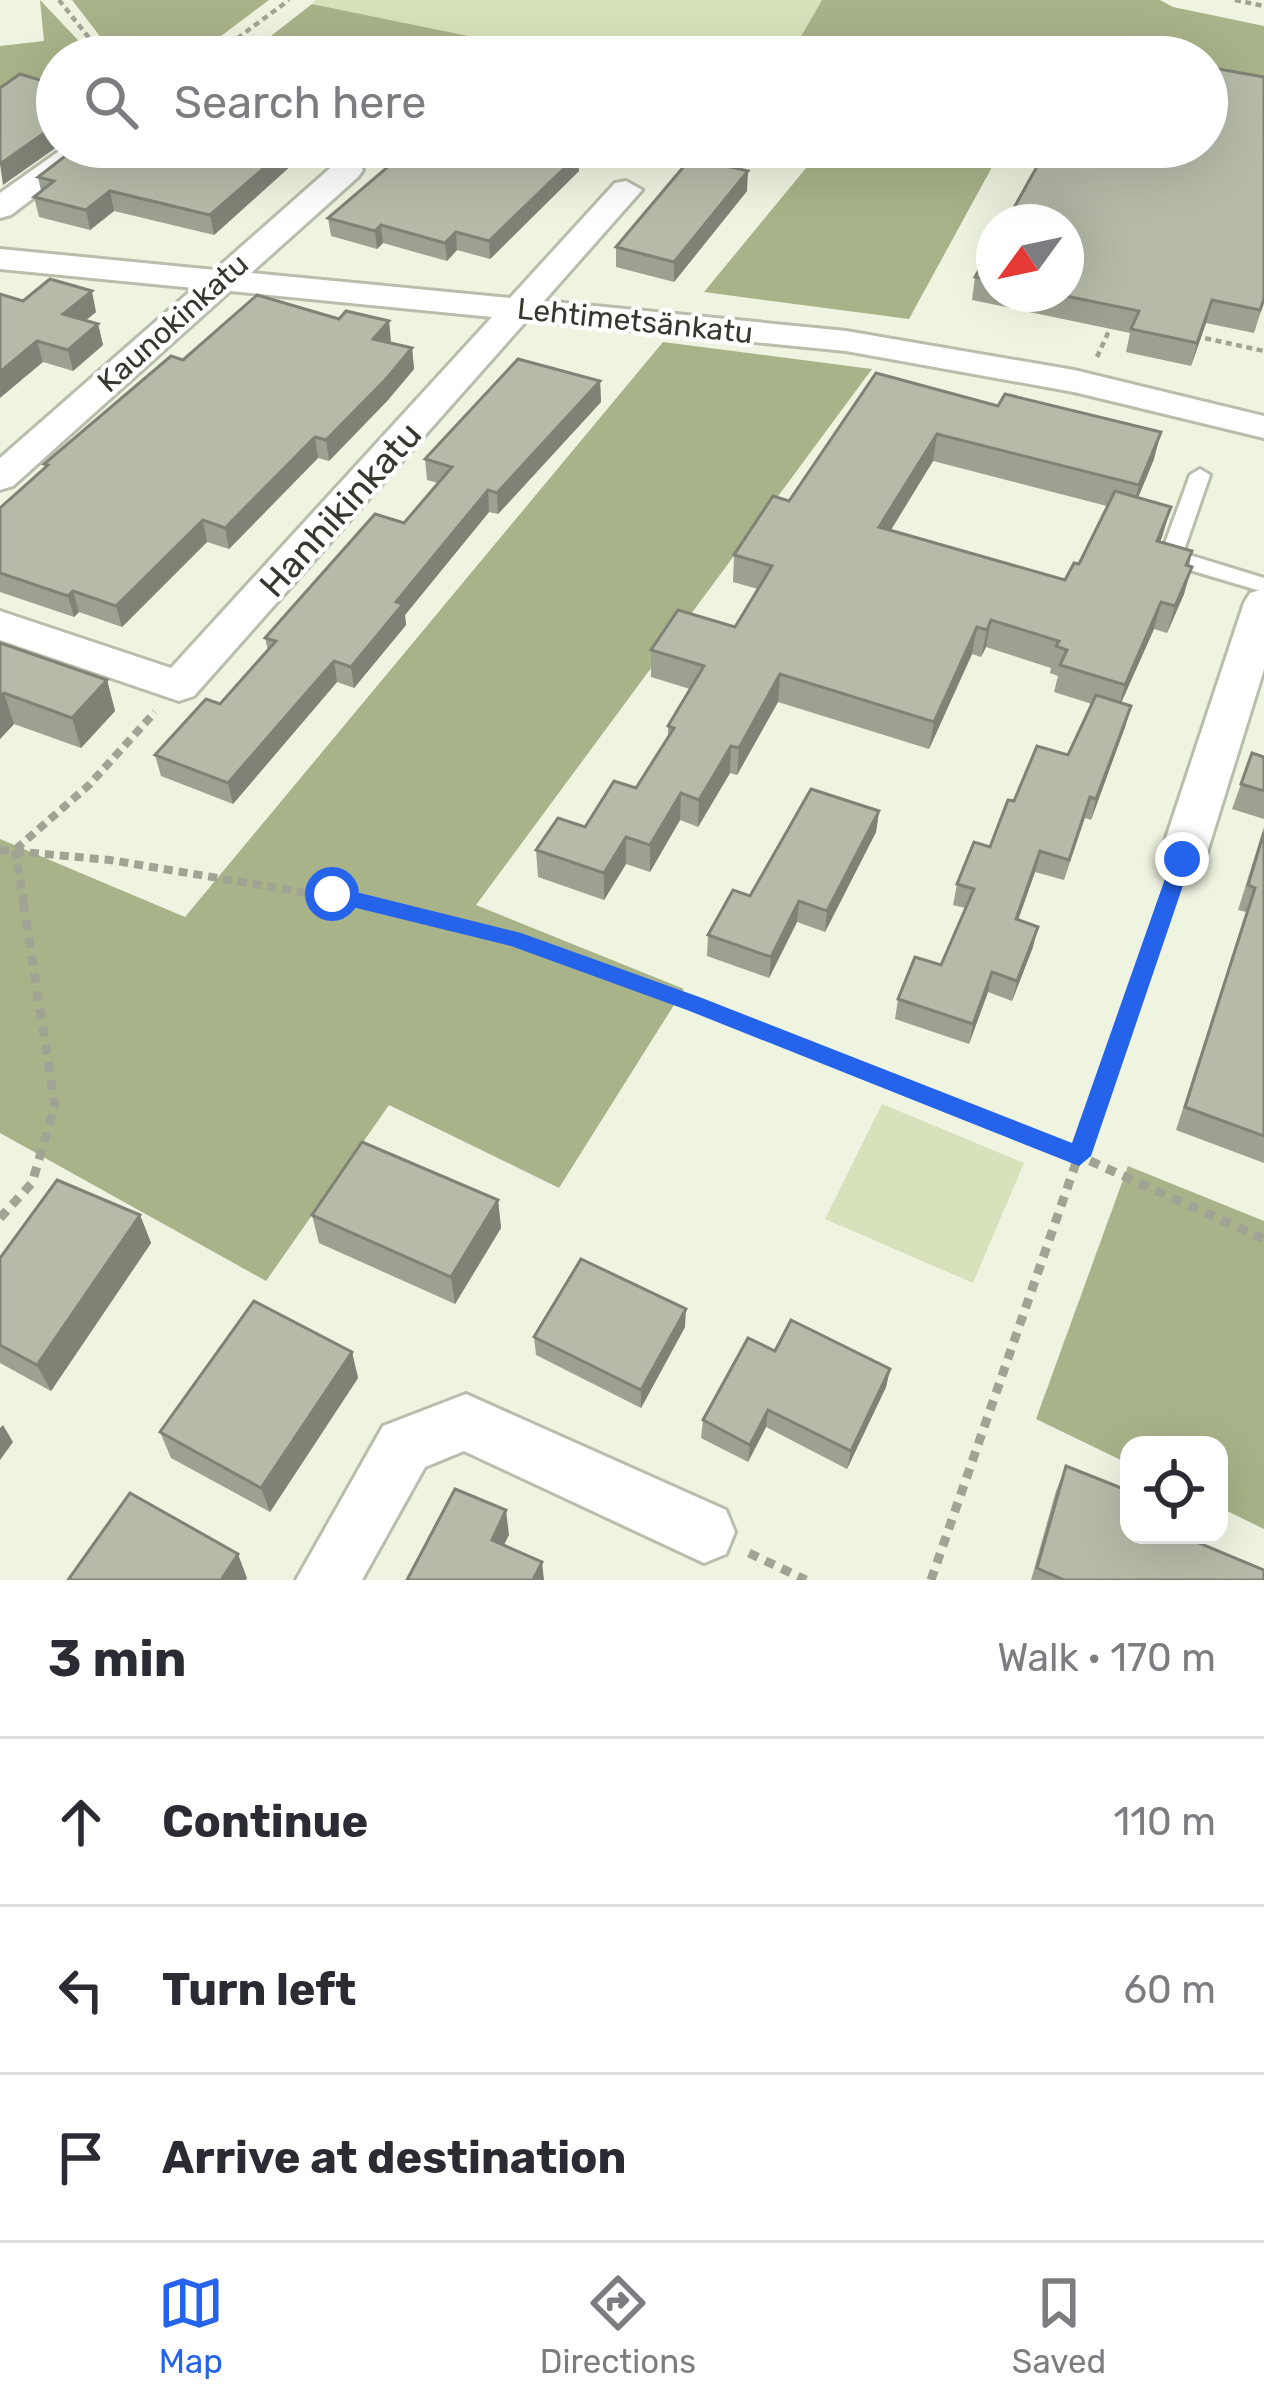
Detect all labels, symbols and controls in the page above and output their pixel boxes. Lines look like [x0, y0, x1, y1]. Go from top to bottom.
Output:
search box [36, 36, 1228, 168]
icon: search [78, 69, 144, 135]
text: Search here [174, 76, 426, 129]
north arrow [976, 204, 1084, 312]
street label: Kaunokinkatu [90, 246, 256, 400]
street label: Lehtimetsänkatu [515, 291, 755, 351]
street label: Hanhikinkatu [251, 413, 430, 606]
route end [1155, 832, 1209, 886]
route start [305, 867, 359, 921]
map controls [1120, 1436, 1228, 1544]
button: locate [1120, 1436, 1228, 1544]
text: 3 min [48, 1628, 187, 1689]
text: Walk · 170 m [997, 1635, 1216, 1681]
icon: ahead [48, 1789, 114, 1855]
text: Continue [162, 1795, 368, 1848]
text: 110 m [1114, 1799, 1216, 1845]
icon: left [48, 1957, 114, 2023]
text: Turn left [162, 1963, 356, 2016]
text: 60 m [1123, 1967, 1216, 2013]
icon: arrive [48, 2125, 114, 2191]
text: Arrive at destination [162, 2131, 627, 2184]
tab: Map [158, 2270, 224, 2381]
tab: Directions [540, 2270, 696, 2381]
tab: Saved [1012, 2270, 1106, 2381]

